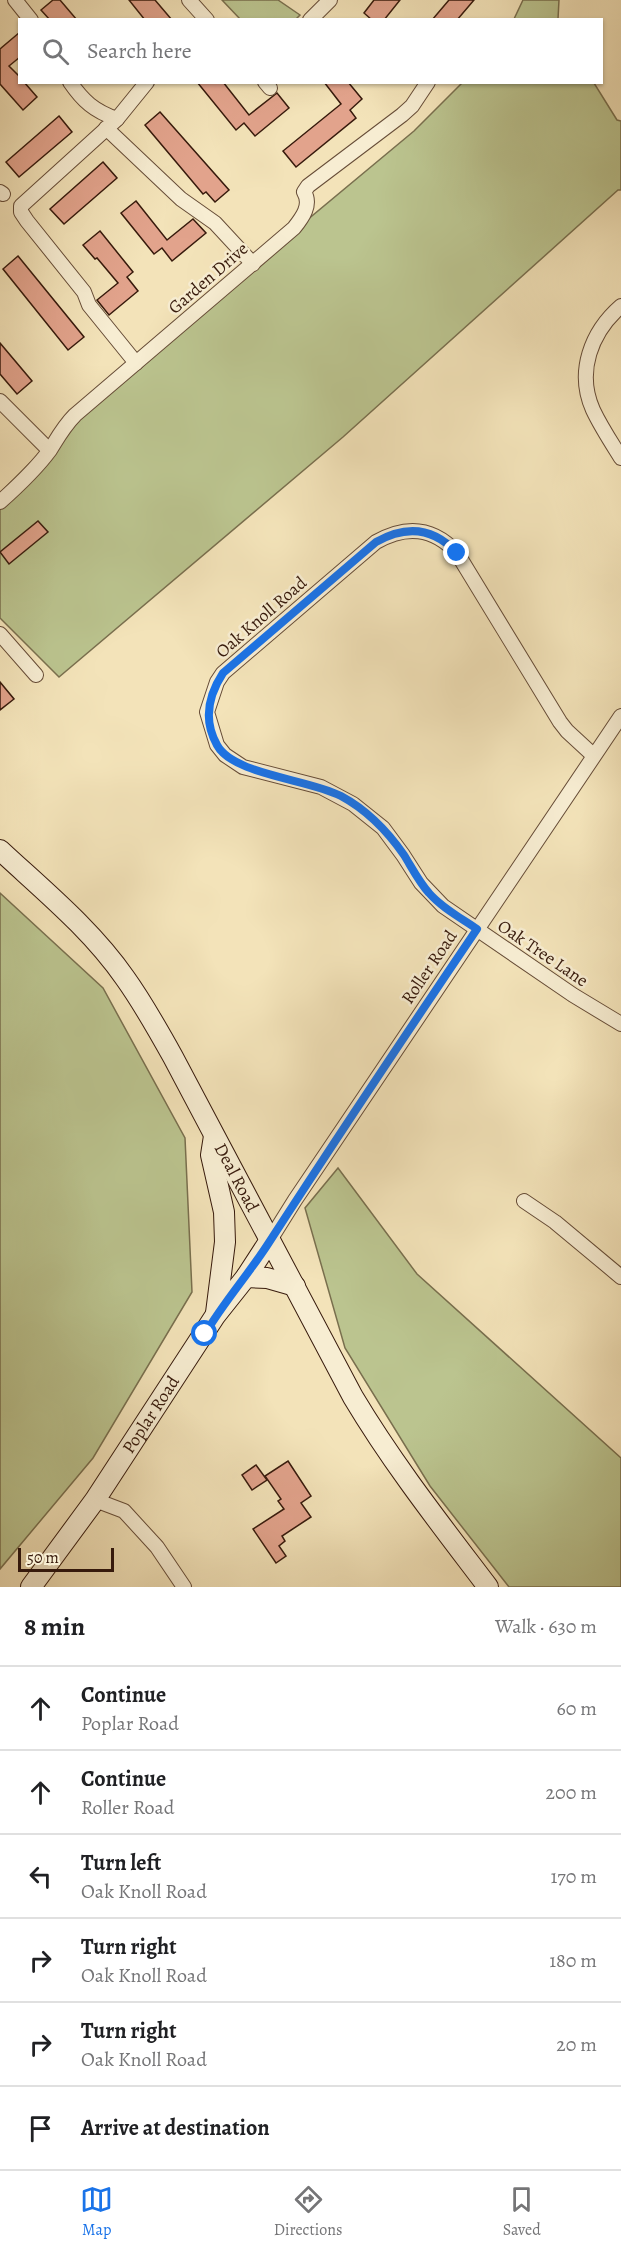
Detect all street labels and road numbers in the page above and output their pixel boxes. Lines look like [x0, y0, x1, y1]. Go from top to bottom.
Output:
street label: Garden Drive [163, 237, 253, 319]
street label: Oak Knoll Road [210, 571, 312, 663]
street label: Oak Tree Lane [493, 914, 593, 992]
street label: Roller Road [396, 925, 463, 1009]
street label: Deal Road [209, 1139, 265, 1216]
street label: Poplar Road [117, 1371, 185, 1458]

